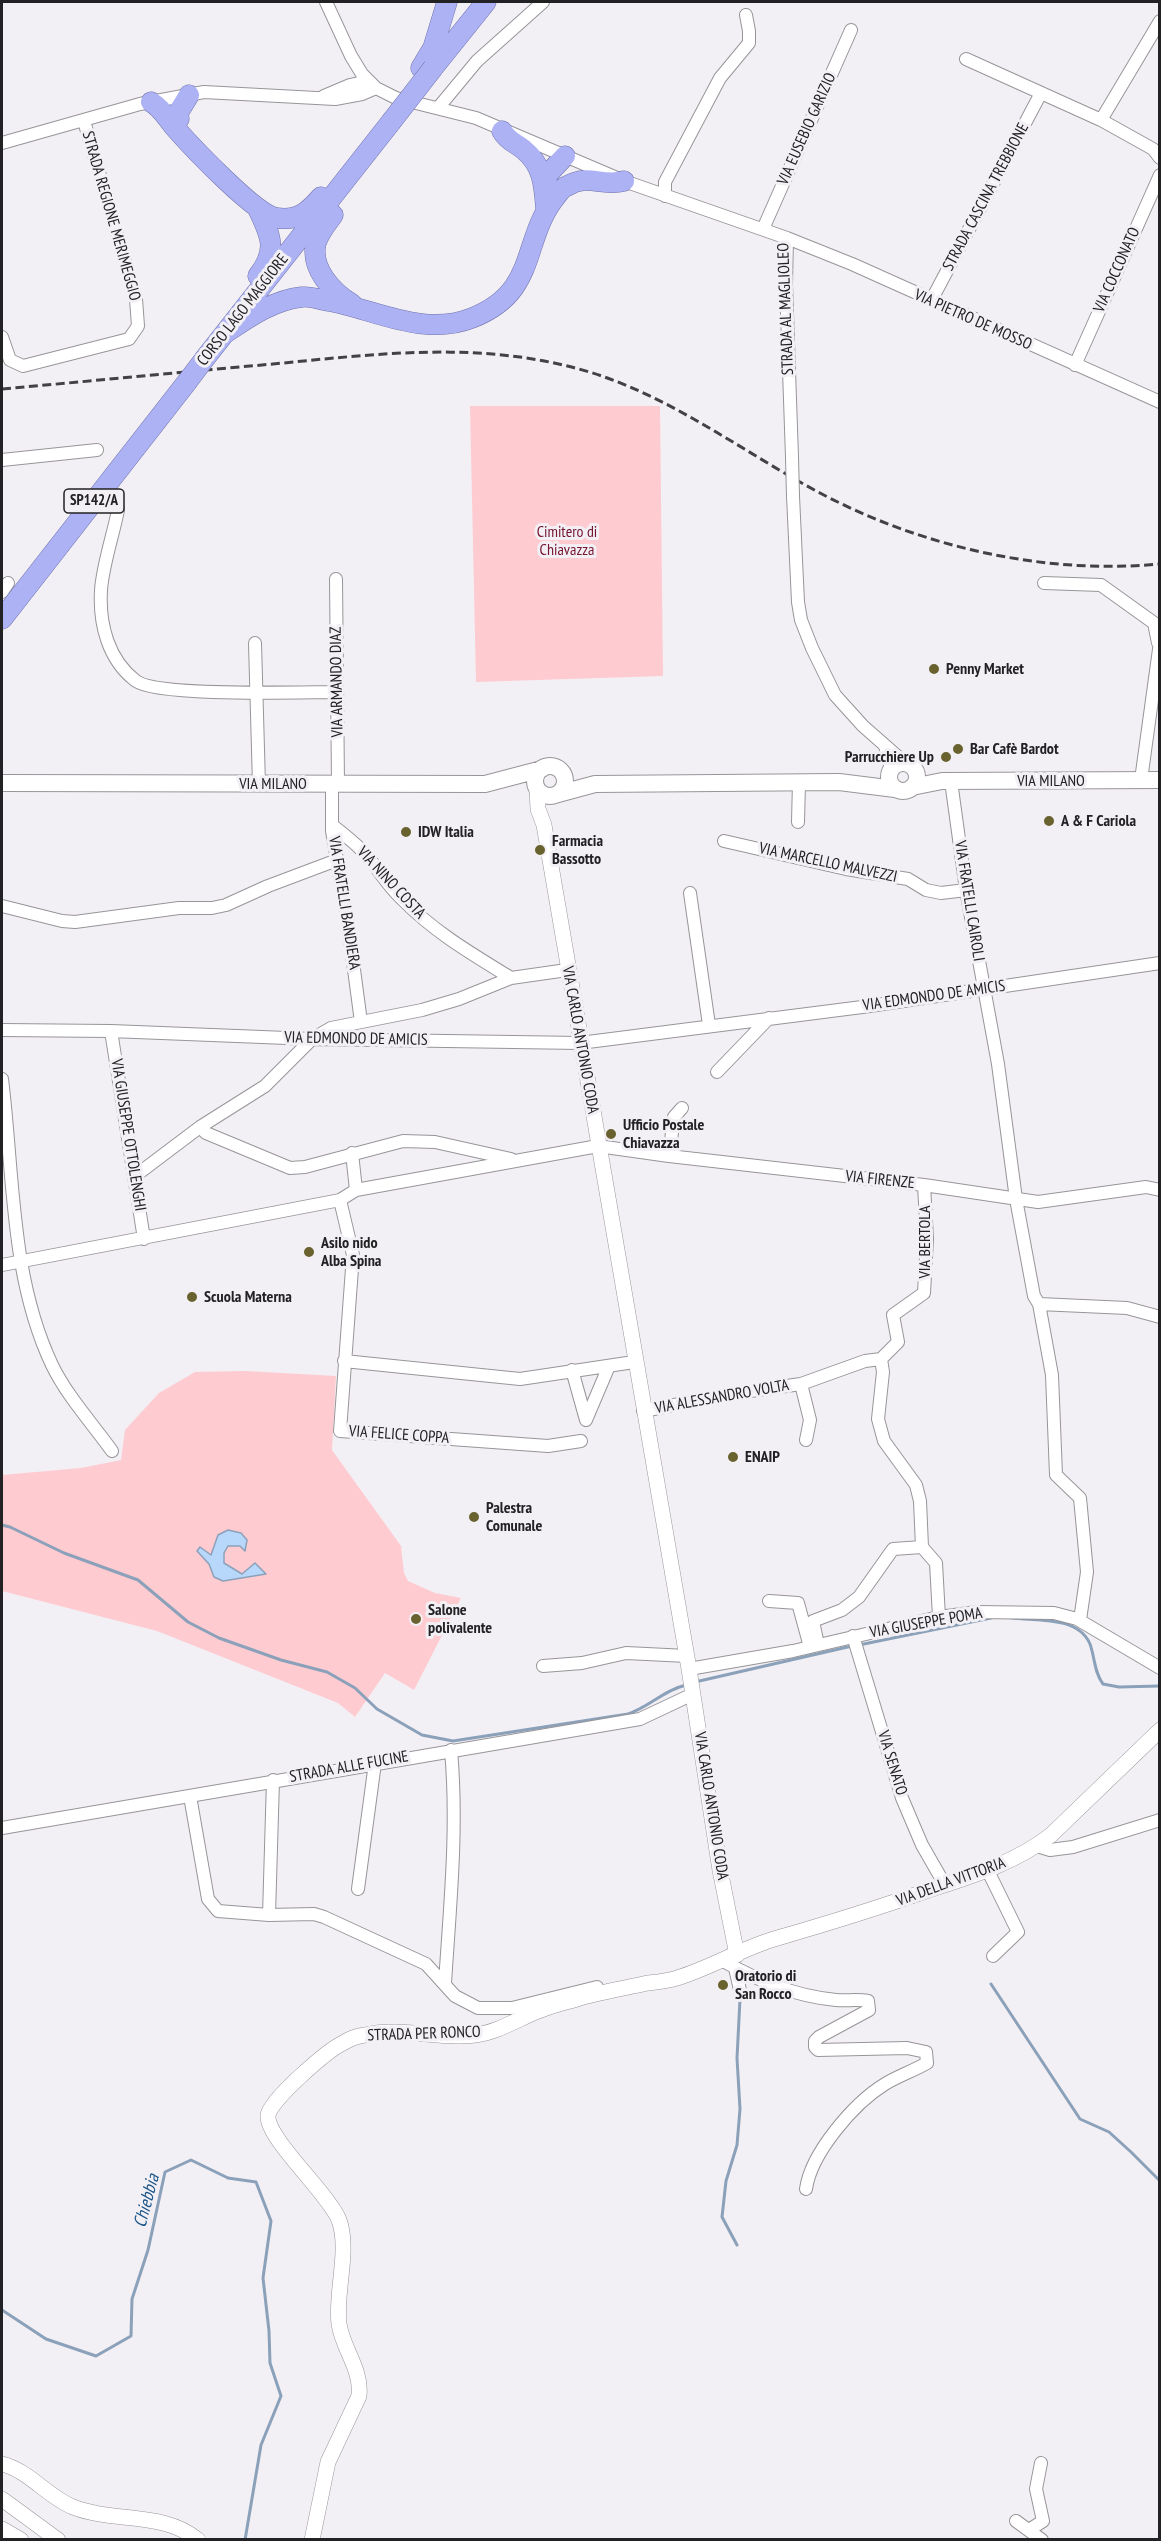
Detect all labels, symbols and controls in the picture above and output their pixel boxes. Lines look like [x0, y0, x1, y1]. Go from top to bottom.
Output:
street label: VIA EUSEBIO GARIZIO [774, 70, 840, 188]
street label: STRADA CASCINA TREBBIONE [939, 120, 1033, 274]
street label: STRADA REGIONE MERIMEGGIO [78, 129, 144, 303]
street label: VIA COCCONATO [1090, 224, 1144, 316]
street label: STRADA AL MAGLIOLEO [774, 243, 798, 375]
street label: CORSO LAGO MAGGIORE [193, 250, 293, 370]
street label: VIA PIETRO DE MOSSO [911, 285, 1035, 355]
road number: SP142/A [64, 489, 124, 513]
park label: Cimitero di Chiavazza [537, 522, 597, 560]
street label: VIA ARMANDO DIAZ [326, 626, 348, 738]
place label: Penny Market [946, 659, 1024, 679]
marker: Penny Market [927, 662, 941, 676]
place label: Bar Cafè Bardot [970, 739, 1059, 759]
marker: Bar Cafè Bardot [951, 742, 965, 756]
place label: Parrucchiere Up [845, 747, 934, 767]
marker: Parrucchiere Up [939, 750, 953, 764]
street label: VIA MILANO [1017, 771, 1085, 791]
street label: VIA MILANO [239, 774, 307, 794]
place label: A & F Cariola [1061, 811, 1136, 831]
marker: A & F Cariola [1042, 814, 1056, 828]
place label: IDW Italia [418, 822, 474, 842]
marker: IDW Italia [399, 825, 413, 839]
place label: Farmacia Bassotto [552, 831, 603, 869]
street label: VIA FRATELLI BANDIERA [324, 835, 364, 971]
street label: VIA MARCELLO MALVEZZI [757, 839, 899, 887]
street label: VIA FRATELLI CAIROLI [950, 839, 988, 963]
street label: VIA NINO COSTA [353, 843, 429, 923]
marker: Farmacia Bassotto [533, 843, 547, 857]
street label: VIA CARLO ANTONIO CODA [558, 965, 602, 1115]
street label: VIA EDMONDO DE AMICIS [862, 977, 1006, 1015]
street label: VIA EDMONDO DE AMICIS [284, 1028, 428, 1050]
street label: VIA GIUSEPPE OTTOLENGHI [106, 1058, 150, 1212]
place label: Ufficio Postale Chiavazza [623, 1115, 704, 1153]
marker: Ufficio Postale Chiavazza [604, 1127, 618, 1141]
street label: VIA FIRENZE [844, 1167, 916, 1193]
street label: VIA BERTOLA [915, 1205, 935, 1279]
place label: Asilo nido Alba Spina [321, 1233, 381, 1271]
marker: Asilo nido Alba Spina [302, 1245, 316, 1259]
place label: Scuola Materna [204, 1287, 292, 1307]
marker: Scuola Materna [185, 1290, 199, 1304]
street label: VIA ALESSANDRO VOLTA [654, 1376, 790, 1418]
street label: VIA FELICE COPPA [348, 1422, 450, 1448]
place label: ENAIP [745, 1447, 780, 1467]
marker: ENAIP [726, 1450, 740, 1464]
place label: Palestra Comunale [486, 1498, 542, 1536]
marker: Palestra Comunale [467, 1510, 481, 1524]
place label: Salone polivalente [428, 1600, 492, 1638]
street label: VIA GIUSEPPE POMA [868, 1604, 984, 1642]
marker: Salone polivalente [409, 1612, 423, 1626]
street label: VIA SENATO [873, 1728, 911, 1798]
street label: VIA CARLO ANTONIO CODA [690, 1731, 732, 1881]
street label: STRADA ALLE FUCINE [288, 1747, 410, 1787]
street label: VIA DELLA VITTORIA [894, 1853, 1008, 1911]
place label: Oratorio di San Rocco [735, 1966, 796, 2004]
marker: Oratorio di San Rocco [716, 1978, 730, 1992]
street label: STRADA PER RONCO [367, 2022, 481, 2046]
water label: Chiebbia [130, 2172, 164, 2230]

